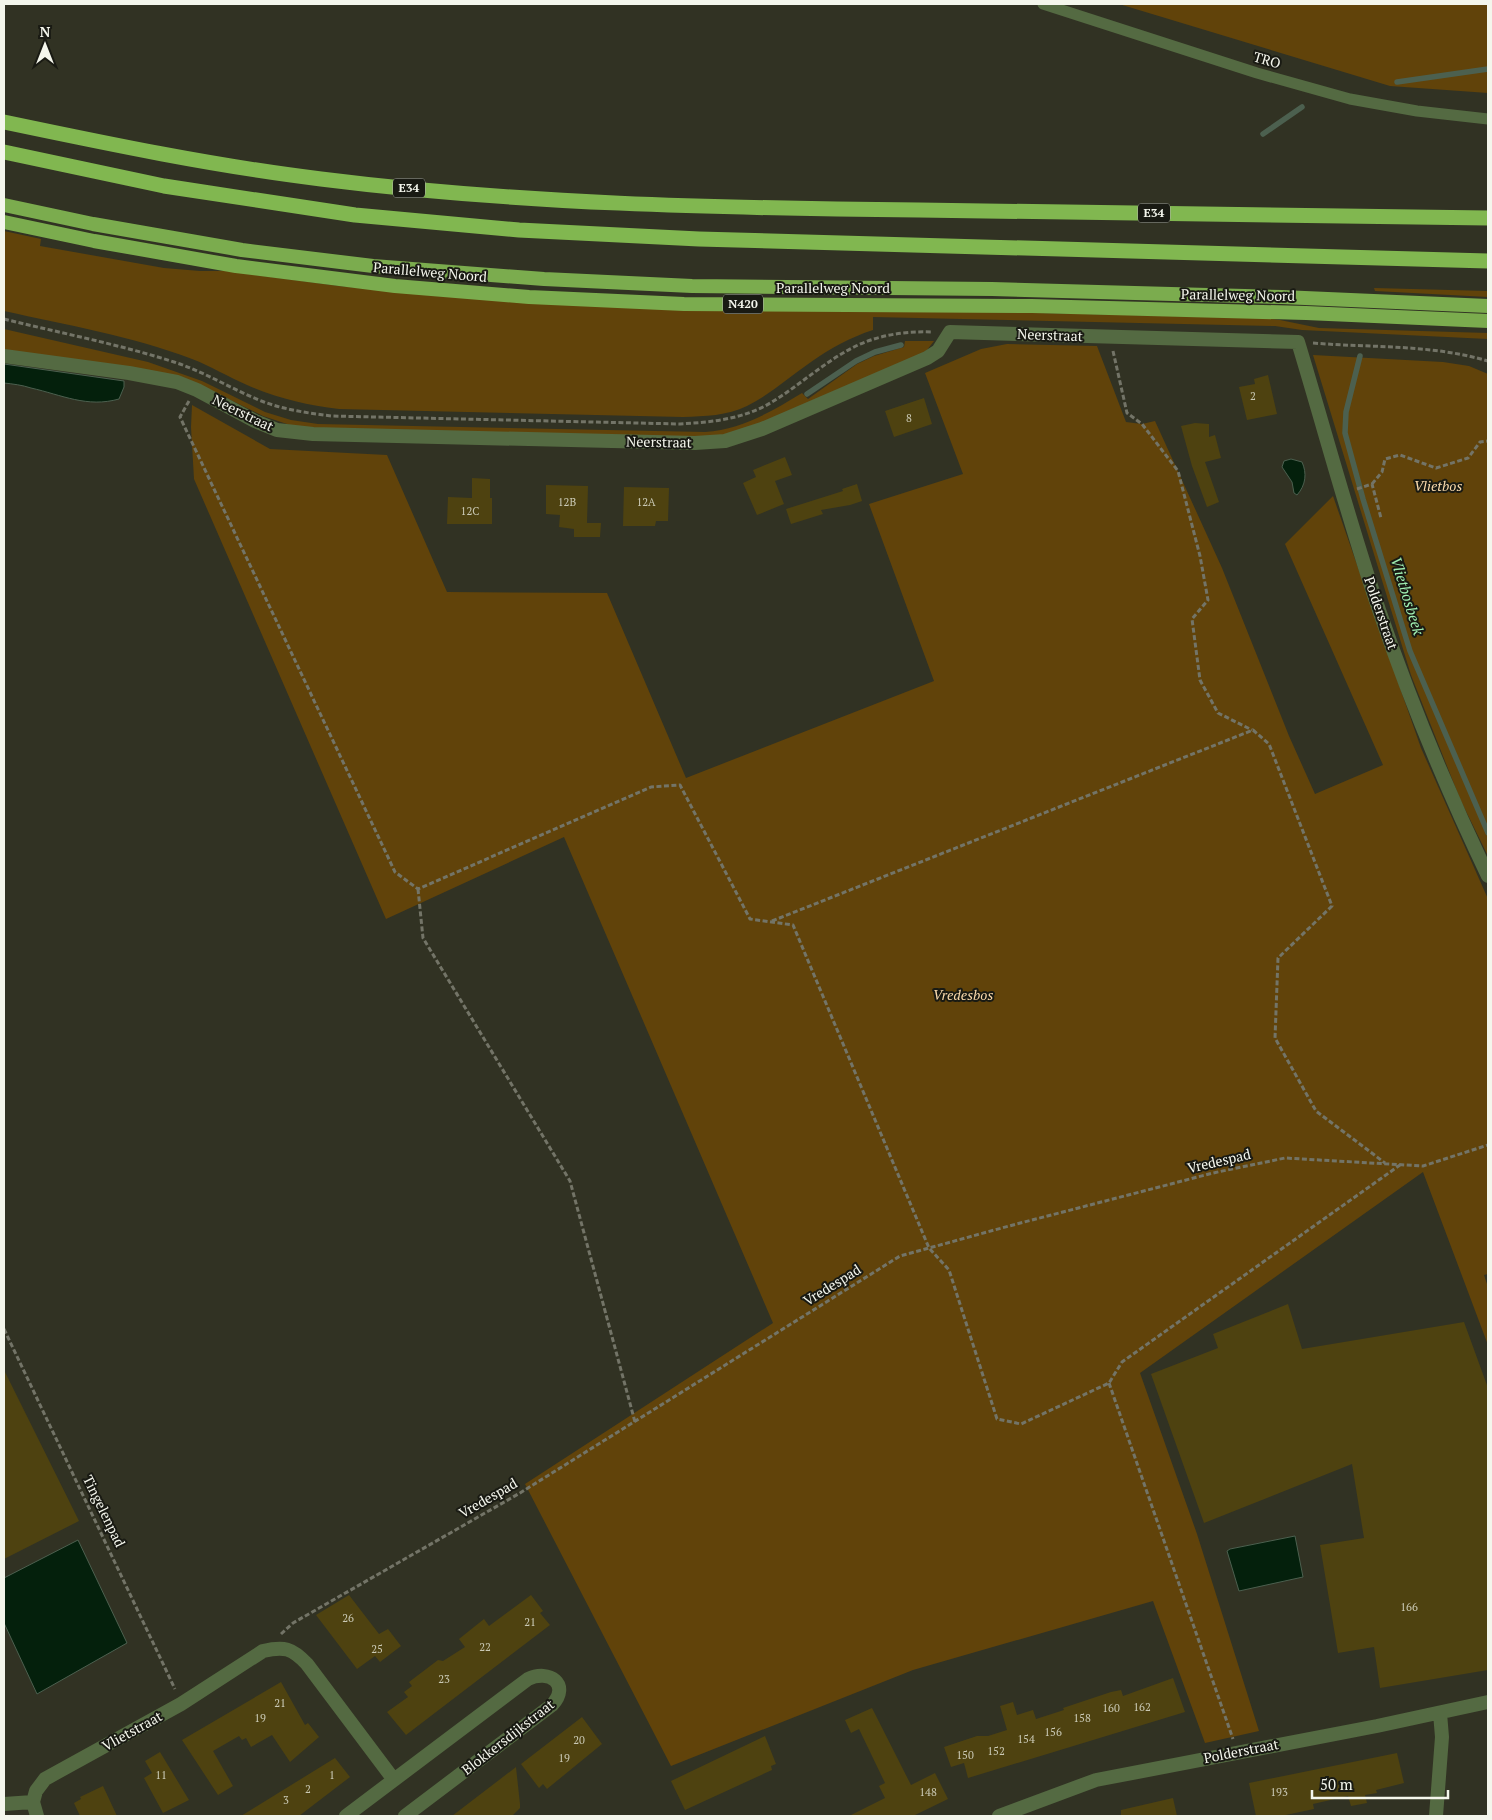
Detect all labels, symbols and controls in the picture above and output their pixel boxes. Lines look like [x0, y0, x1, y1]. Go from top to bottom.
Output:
north arrow [20, 20, 70, 70]
text: N [40, 22, 51, 41]
street label: TRO [1251, 47, 1283, 72]
road number: E34 [393, 178, 425, 198]
road number: E34 [1138, 204, 1170, 222]
street label: Parallelweg Noord [372, 257, 488, 286]
street label: Parallelweg Noord [776, 278, 890, 297]
street label: Parallelweg Noord [1181, 284, 1296, 305]
road number: N420 [723, 294, 763, 314]
street label: Neerstraat [1017, 324, 1084, 345]
house number: 2 [1250, 389, 1256, 403]
street label: Neerstraat [210, 390, 278, 436]
house number: 8 [906, 411, 912, 425]
street label: Neerstraat [626, 431, 693, 452]
park label: Vlietbos [1414, 476, 1462, 495]
house number: 12B [558, 495, 576, 509]
house number: 12A [636, 495, 656, 509]
house number: 12C [461, 504, 479, 518]
water label: Vlietbosbeek [1387, 554, 1430, 638]
street label: Polderstraat [1360, 574, 1403, 653]
park label: Vredesbos [933, 985, 993, 1004]
street label: Vredespad [1185, 1144, 1253, 1177]
street label: Vredespad [799, 1259, 864, 1310]
street label: Tingelenpad [79, 1472, 130, 1550]
street label: Vredespad [455, 1473, 521, 1522]
house number: 166 [1400, 1600, 1418, 1614]
house number: 26 [342, 1611, 354, 1625]
house number: 21 [524, 1615, 536, 1629]
house number: 22 [479, 1640, 491, 1654]
house number: 25 [371, 1642, 383, 1656]
house number: 23 [438, 1672, 450, 1686]
street label: Blokkersdijkstraat [457, 1694, 559, 1779]
house number: 21 [274, 1696, 286, 1710]
house number: 162 [1133, 1700, 1151, 1714]
house number: 160 [1102, 1701, 1120, 1715]
street label: Vlietstraat [98, 1706, 166, 1755]
house number: 19 [254, 1711, 266, 1725]
house number: 158 [1073, 1711, 1091, 1725]
house number: 156 [1044, 1725, 1062, 1739]
house number: 154 [1017, 1732, 1035, 1746]
house number: 20 [573, 1733, 585, 1747]
street label: Polderstraat [1202, 1734, 1281, 1767]
house number: 152 [987, 1744, 1005, 1758]
house number: 150 [956, 1748, 974, 1762]
house number: 19 [558, 1751, 570, 1765]
house number: 11 [155, 1768, 167, 1782]
house number: 1 [329, 1768, 335, 1782]
scale bar [1312, 1768, 1448, 1800]
text: 50 m [1320, 1774, 1353, 1794]
house number: 2 [305, 1782, 311, 1796]
house number: 148 [919, 1785, 937, 1799]
house number: 193 [1270, 1785, 1288, 1799]
house number: 3 [283, 1793, 289, 1807]

